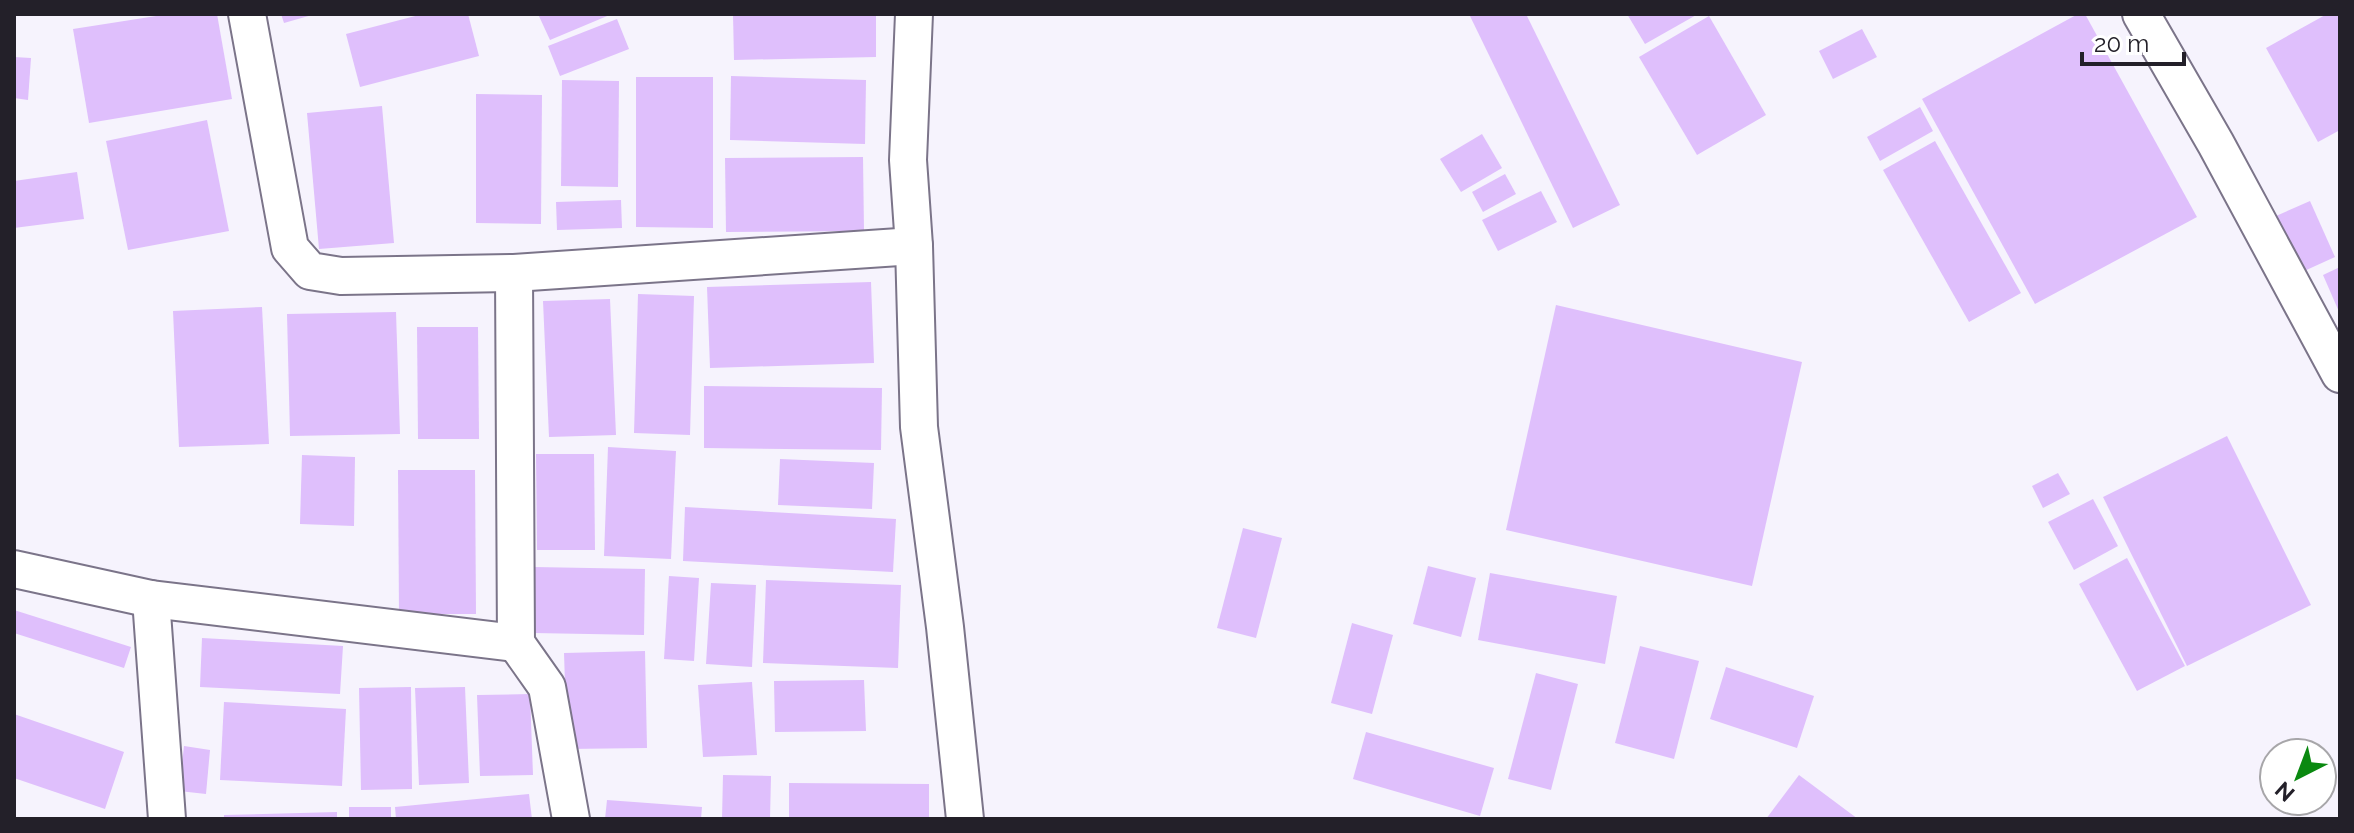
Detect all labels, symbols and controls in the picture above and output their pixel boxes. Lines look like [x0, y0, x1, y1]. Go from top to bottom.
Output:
scale bar [2082, 16, 2184, 66]
text: 20 m [2094, 29, 2149, 58]
north arrow [2258, 737, 2338, 817]
text: N [2270, 777, 2300, 807]

